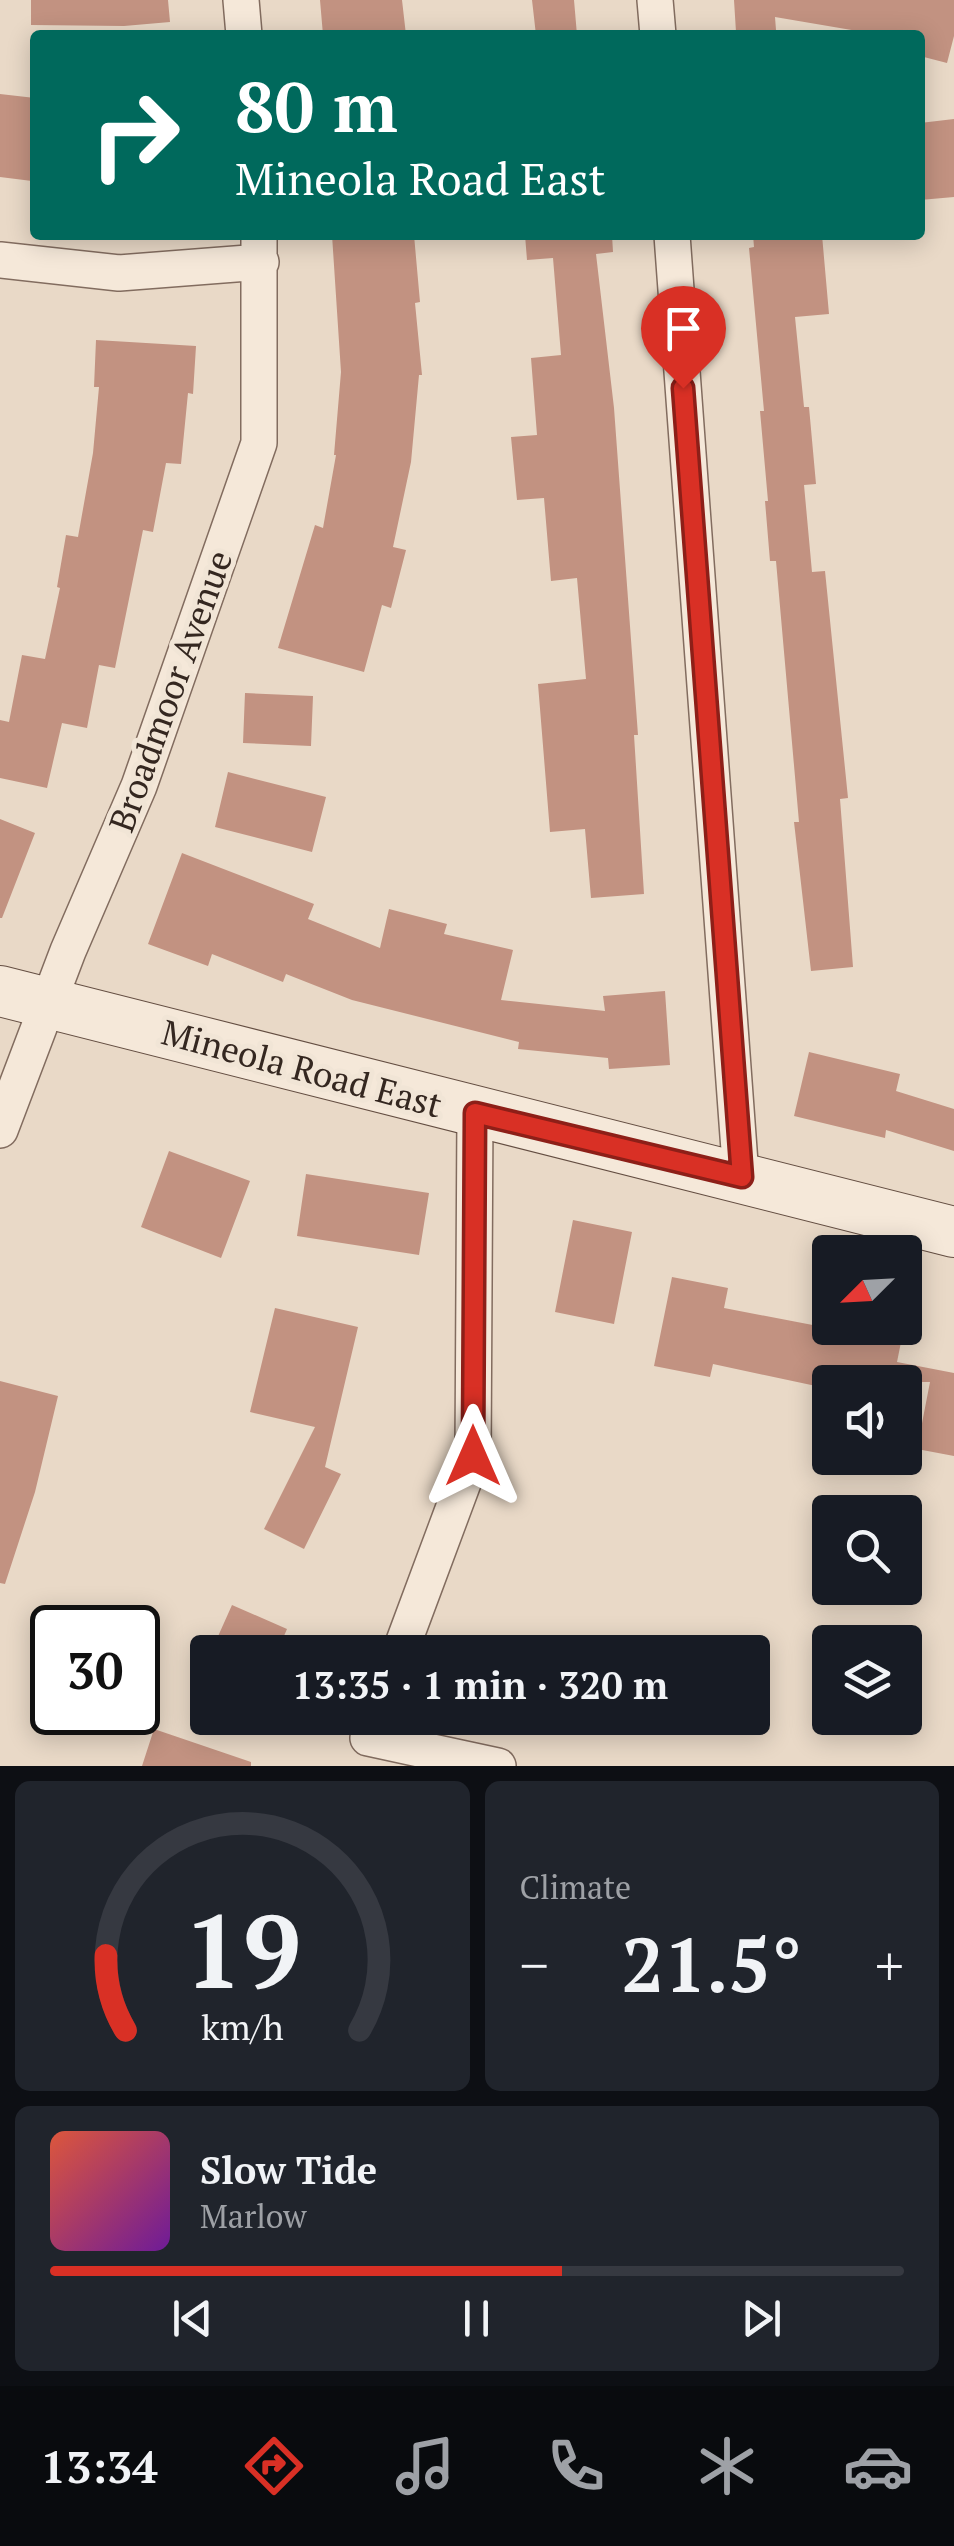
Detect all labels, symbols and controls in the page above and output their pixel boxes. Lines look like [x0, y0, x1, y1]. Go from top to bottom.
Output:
text: 80 m [235, 59, 398, 152]
icon: right [70, 70, 200, 200]
text: Mineola Road East [235, 148, 605, 208]
pin [641, 286, 726, 389]
icon: arrive [656, 301, 711, 356]
street label: Broadmoor Avenue [98, 544, 242, 838]
street label: Mineola Road East [157, 1008, 447, 1128]
north arrow [812, 1235, 922, 1345]
map controls [812, 1235, 922, 1735]
button: sound [812, 1365, 922, 1475]
position arrow [421, 1404, 525, 1508]
button: search [812, 1495, 922, 1605]
speed limit sign: 30 [30, 1605, 160, 1735]
button: layers [812, 1625, 922, 1735]
text: 13:35 · 1 min · 320 m [292, 1660, 668, 1710]
text: Climate [520, 1866, 631, 1908]
text: 19 [183, 1880, 301, 2018]
text: 21.5° [622, 1914, 802, 2013]
text: − [520, 1928, 549, 2001]
text: + [875, 1928, 904, 2001]
text: km/h [201, 2003, 284, 2050]
text: Slow Tide [200, 2145, 377, 2195]
text: Marlow [200, 2195, 306, 2237]
icon: previous [165, 2291, 220, 2346]
icon: pause [449, 2291, 504, 2346]
icon: next [734, 2291, 789, 2346]
icon: directions [239, 2431, 309, 2501]
icon: music [390, 2431, 460, 2501]
icon: phone [541, 2431, 611, 2501]
icon: climate [692, 2431, 762, 2501]
icon: car [843, 2431, 913, 2501]
text: 13:34 [41, 2436, 158, 2496]

